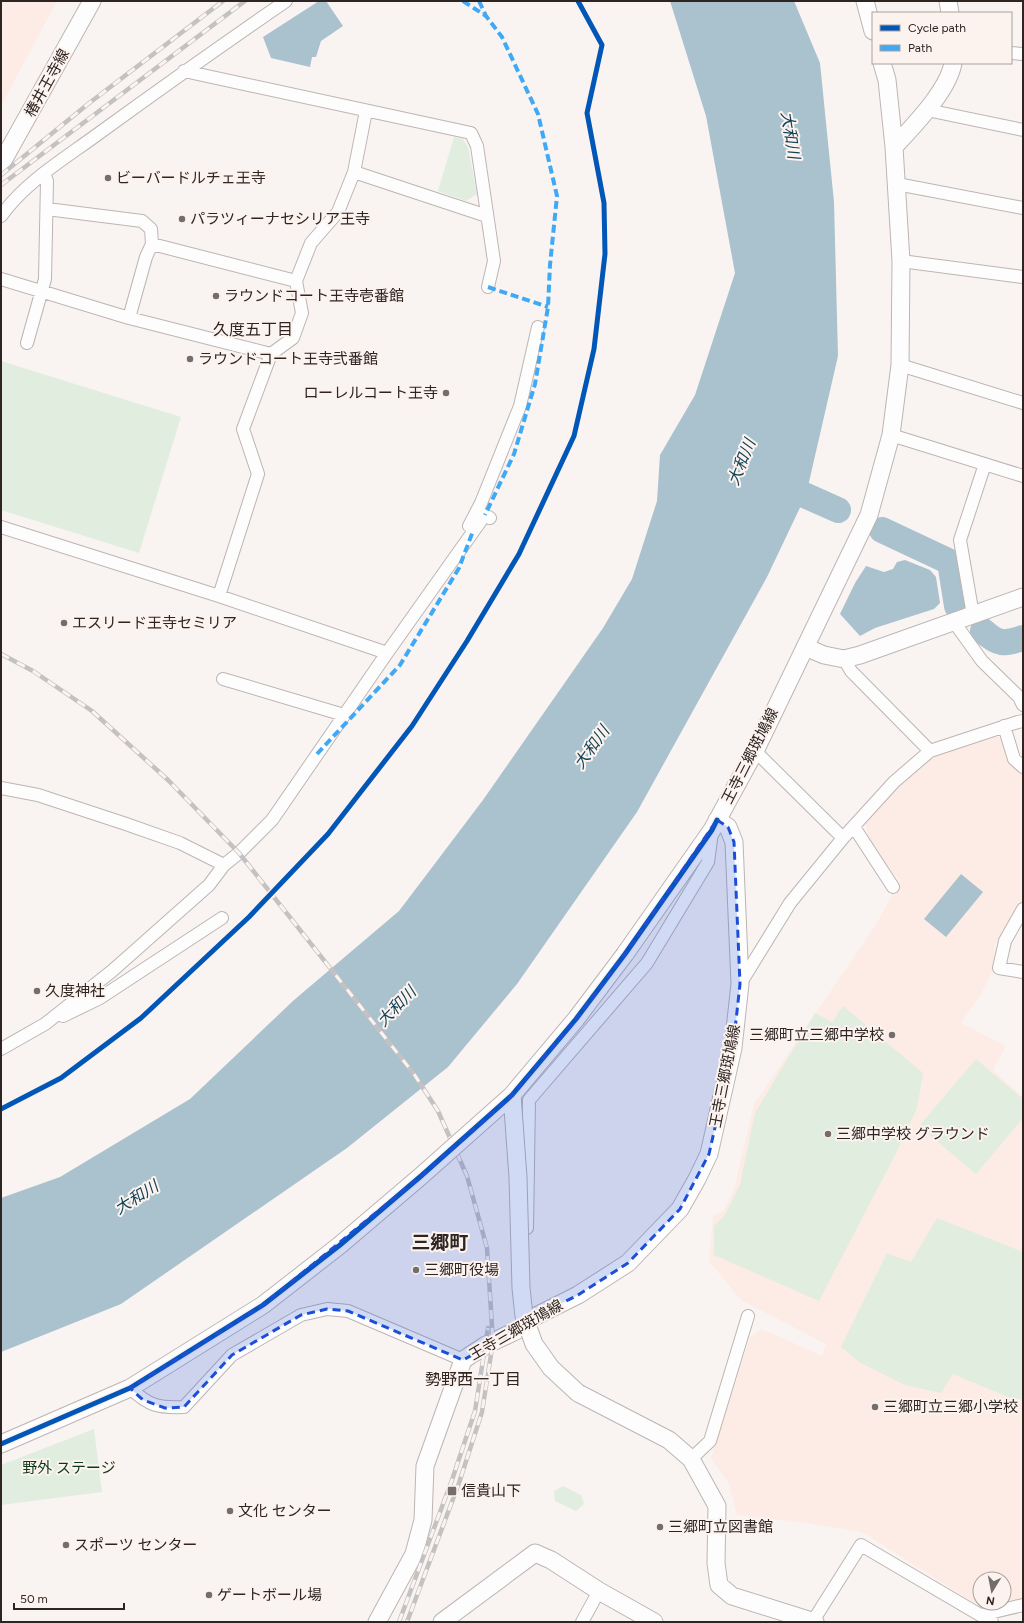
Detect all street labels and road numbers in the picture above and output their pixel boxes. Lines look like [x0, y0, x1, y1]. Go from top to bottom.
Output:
street label: 椿井王寺線 [21, 46, 73, 120]
street label: 王寺三郷斑鳩線 [718, 705, 782, 807]
street label: 王寺三郷斑鳩線 [706, 1023, 744, 1129]
street label: 王寺三郷斑鳩線 [466, 1296, 566, 1364]

